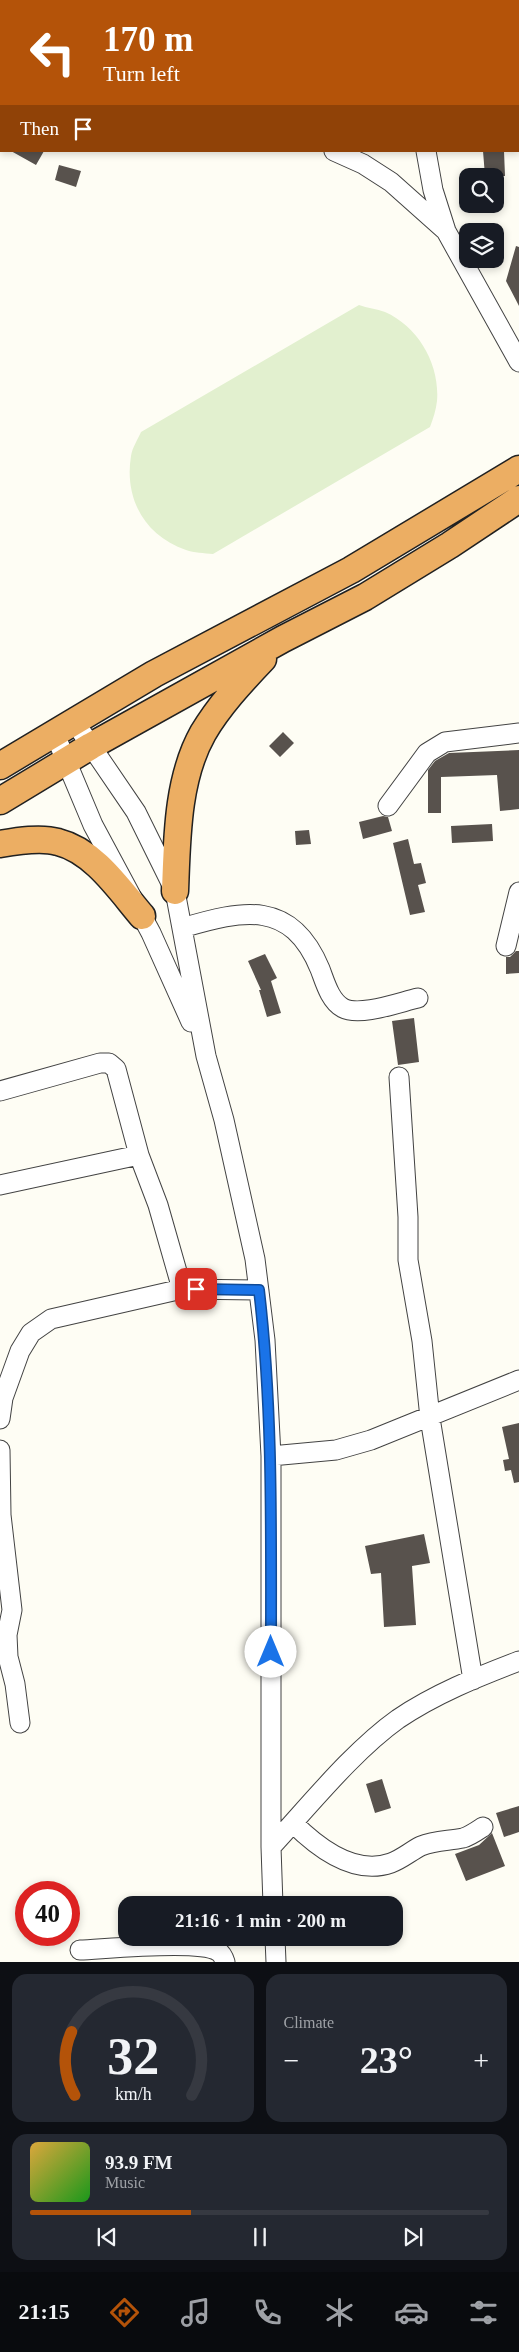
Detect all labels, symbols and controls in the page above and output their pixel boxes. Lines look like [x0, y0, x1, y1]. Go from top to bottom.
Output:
icon: left [20, 20, 85, 85]
text: 170 m [103, 20, 193, 59]
text: Turn left [103, 61, 180, 86]
icon: arrive [69, 115, 97, 143]
text: Then [20, 118, 59, 139]
map controls [459, 168, 504, 268]
button: search [459, 168, 504, 213]
button: layers [459, 223, 504, 268]
pin [175, 1268, 217, 1310]
icon: arrive [182, 1275, 210, 1303]
position arrow [244, 1625, 296, 1677]
speed limit sign: 40 [15, 1881, 80, 1946]
text: 21:16 · 1 min · 200 m [175, 1910, 346, 1931]
text: Climate [284, 2014, 334, 2031]
text: 32 [107, 2028, 159, 2085]
text: 23° [360, 2039, 413, 2081]
text: − [284, 2045, 299, 2076]
text: + [473, 2045, 489, 2076]
text: km/h [114, 2084, 151, 2104]
text: 93.9 FM [105, 2152, 173, 2173]
text: Music [105, 2174, 145, 2191]
icon: previous [93, 2223, 121, 2251]
icon: pause [246, 2223, 274, 2251]
icon: next [399, 2223, 427, 2251]
icon: directions [107, 2295, 142, 2330]
icon: music [178, 2295, 213, 2330]
icon: phone [250, 2295, 285, 2330]
icon: climate [322, 2295, 357, 2330]
icon: car [394, 2295, 429, 2330]
icon: filters [466, 2295, 501, 2330]
text: 21:15 [18, 2299, 70, 2324]

